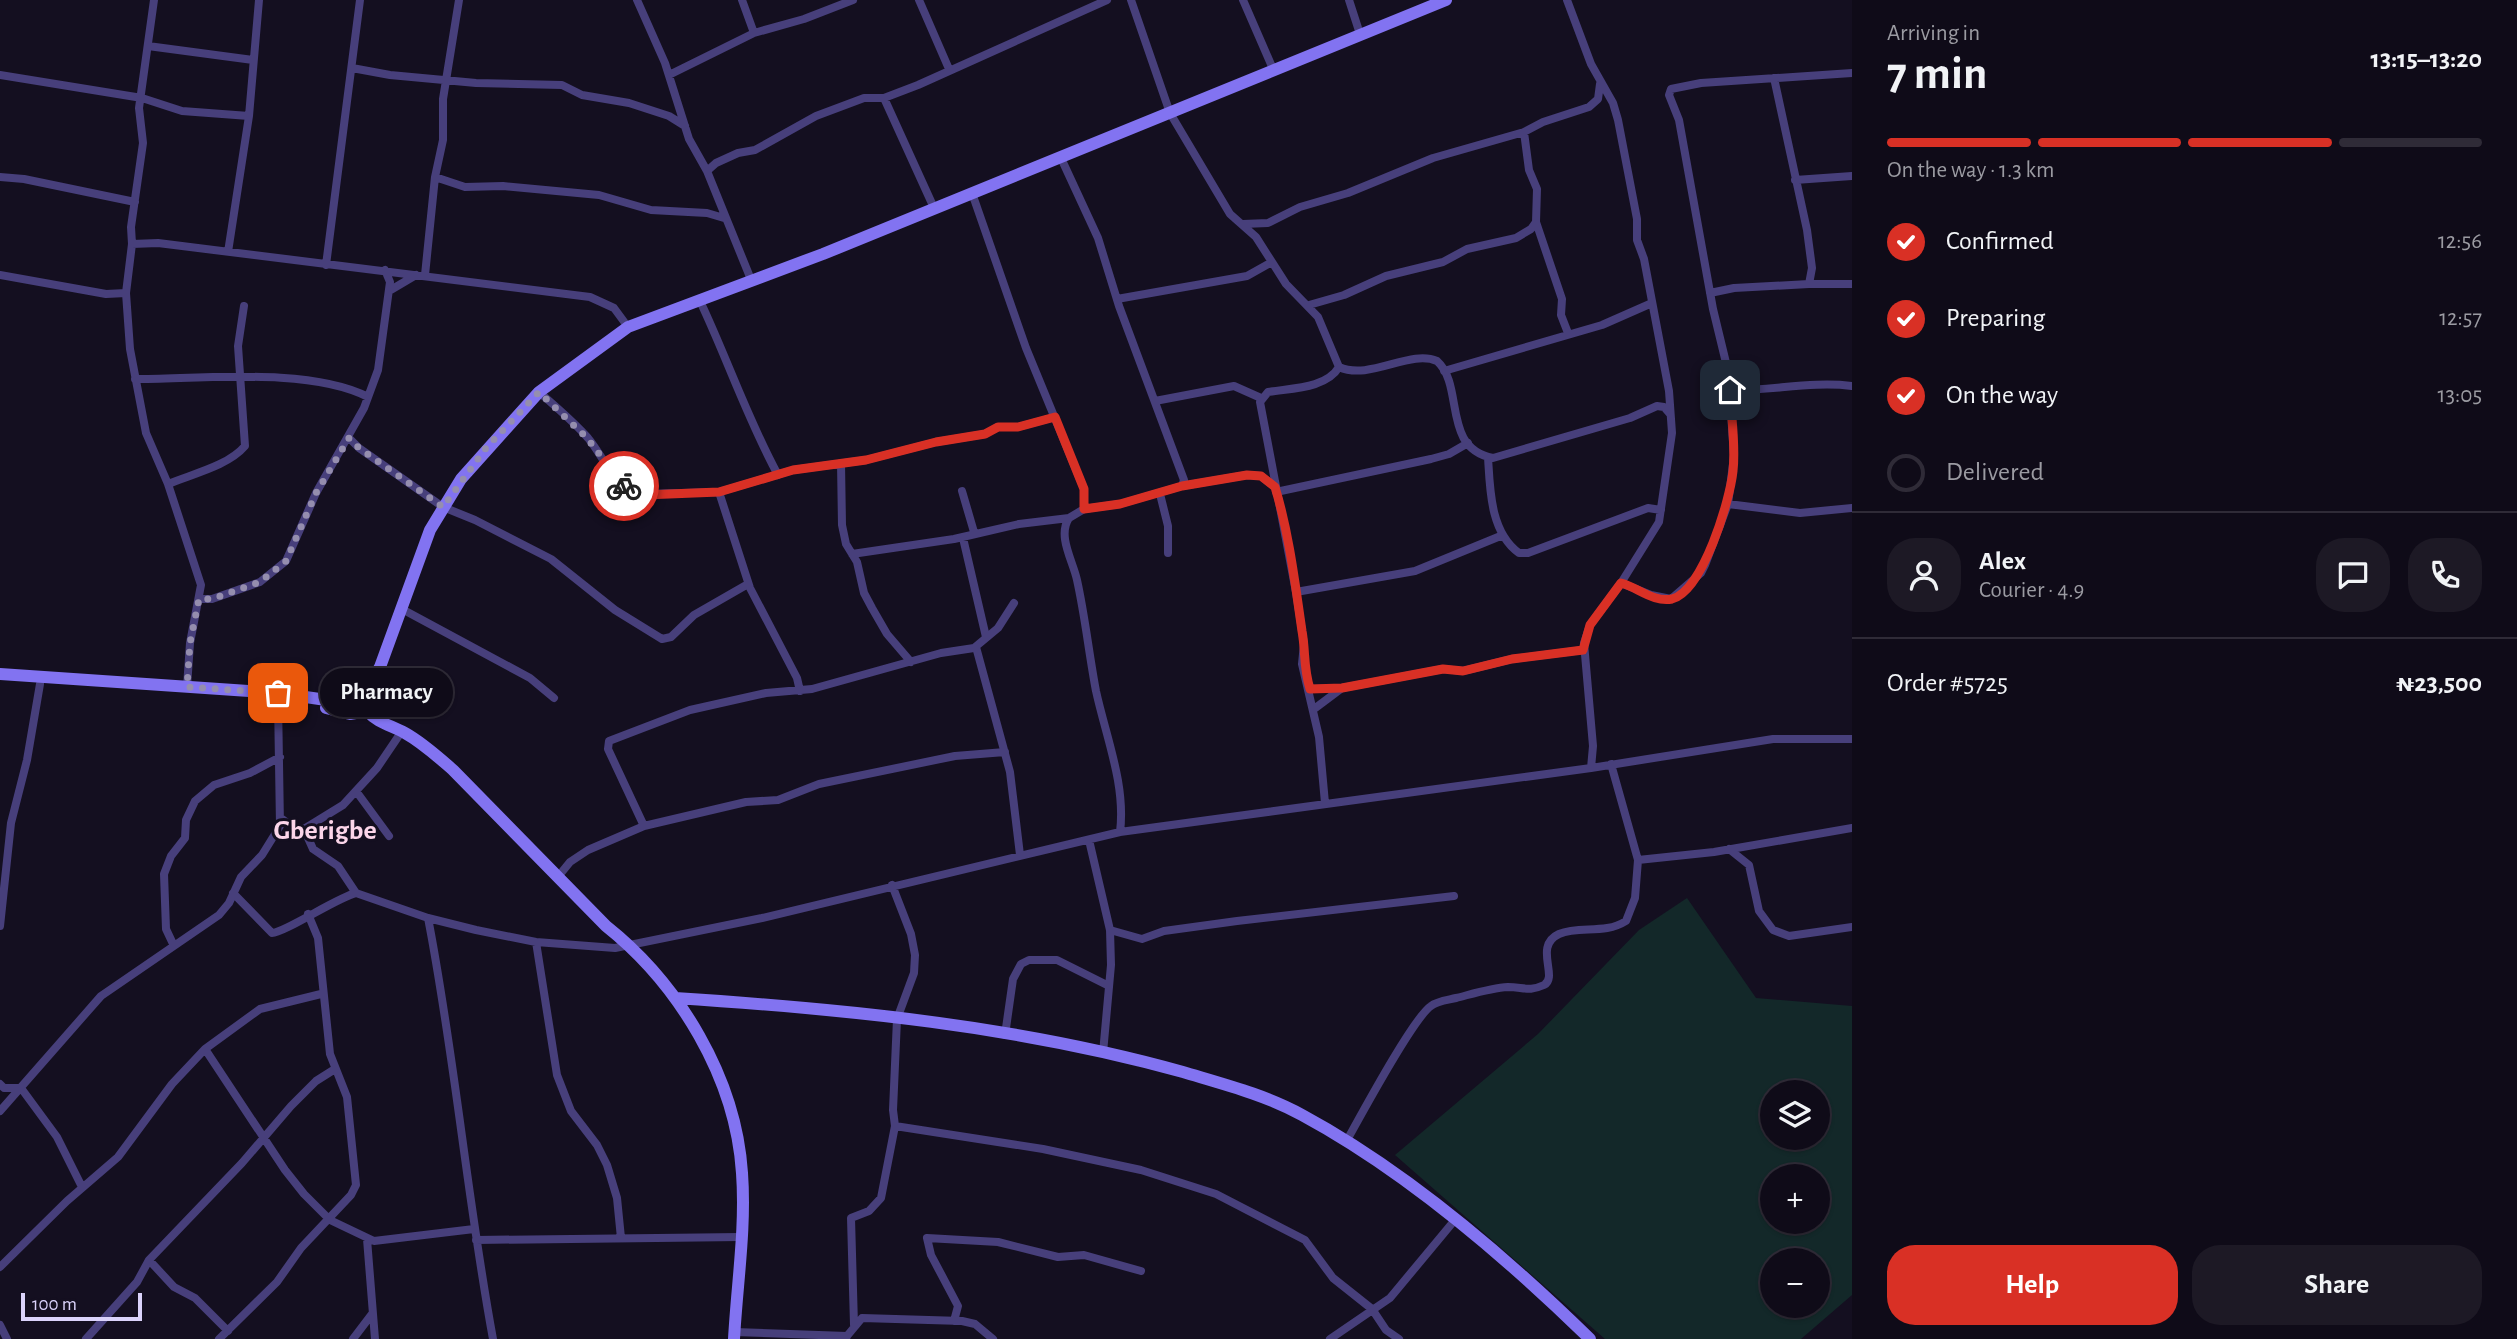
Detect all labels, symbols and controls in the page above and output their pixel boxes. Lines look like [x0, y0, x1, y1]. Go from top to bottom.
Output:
text: Arriving in [1887, 22, 1980, 45]
text: 13:15–13:20 [2371, 46, 2482, 72]
text: 7 min [1887, 51, 1987, 97]
text: On the way · 1.3 km [1887, 159, 2054, 182]
icon: check [1887, 223, 1925, 261]
text: Confirmed [1946, 228, 2054, 254]
text: 12:56 [2438, 230, 2482, 253]
icon: check [1887, 300, 1925, 338]
text: Preparing [1946, 305, 2045, 331]
text: 12:57 [2439, 307, 2482, 330]
pin [1700, 360, 1760, 420]
icon: home [1711, 371, 1749, 409]
icon: check [1887, 377, 1925, 415]
text: On the way [1946, 382, 2058, 408]
text: 13:05 [2438, 384, 2482, 407]
courier [589, 451, 659, 521]
text: Delivered [1946, 459, 2044, 485]
icon: bike [605, 467, 643, 505]
button: person [1887, 538, 1961, 612]
button: chat [2316, 538, 2390, 612]
button: phone [2408, 538, 2482, 612]
text: Alex [1979, 548, 2026, 574]
text: Courier · 4.9 [1979, 579, 2084, 602]
pin [248, 663, 308, 723]
callout: Pharmacy [320, 668, 453, 718]
text: Order #5725 [1887, 670, 2008, 696]
text: ₦23,500 [2396, 670, 2482, 696]
icon: bag [259, 674, 297, 712]
text: Pharmacy [340, 681, 433, 704]
district label: Gberigbe [273, 817, 377, 845]
map controls [1760, 1080, 1830, 1318]
button: layers [1760, 1080, 1830, 1150]
button: + [1760, 1164, 1830, 1234]
button: Help [1887, 1245, 2178, 1325]
button: Share [2192, 1245, 2482, 1325]
button: − [1760, 1248, 1830, 1318]
scale bar [21, 1290, 142, 1322]
text: 100 m [32, 1295, 77, 1314]

